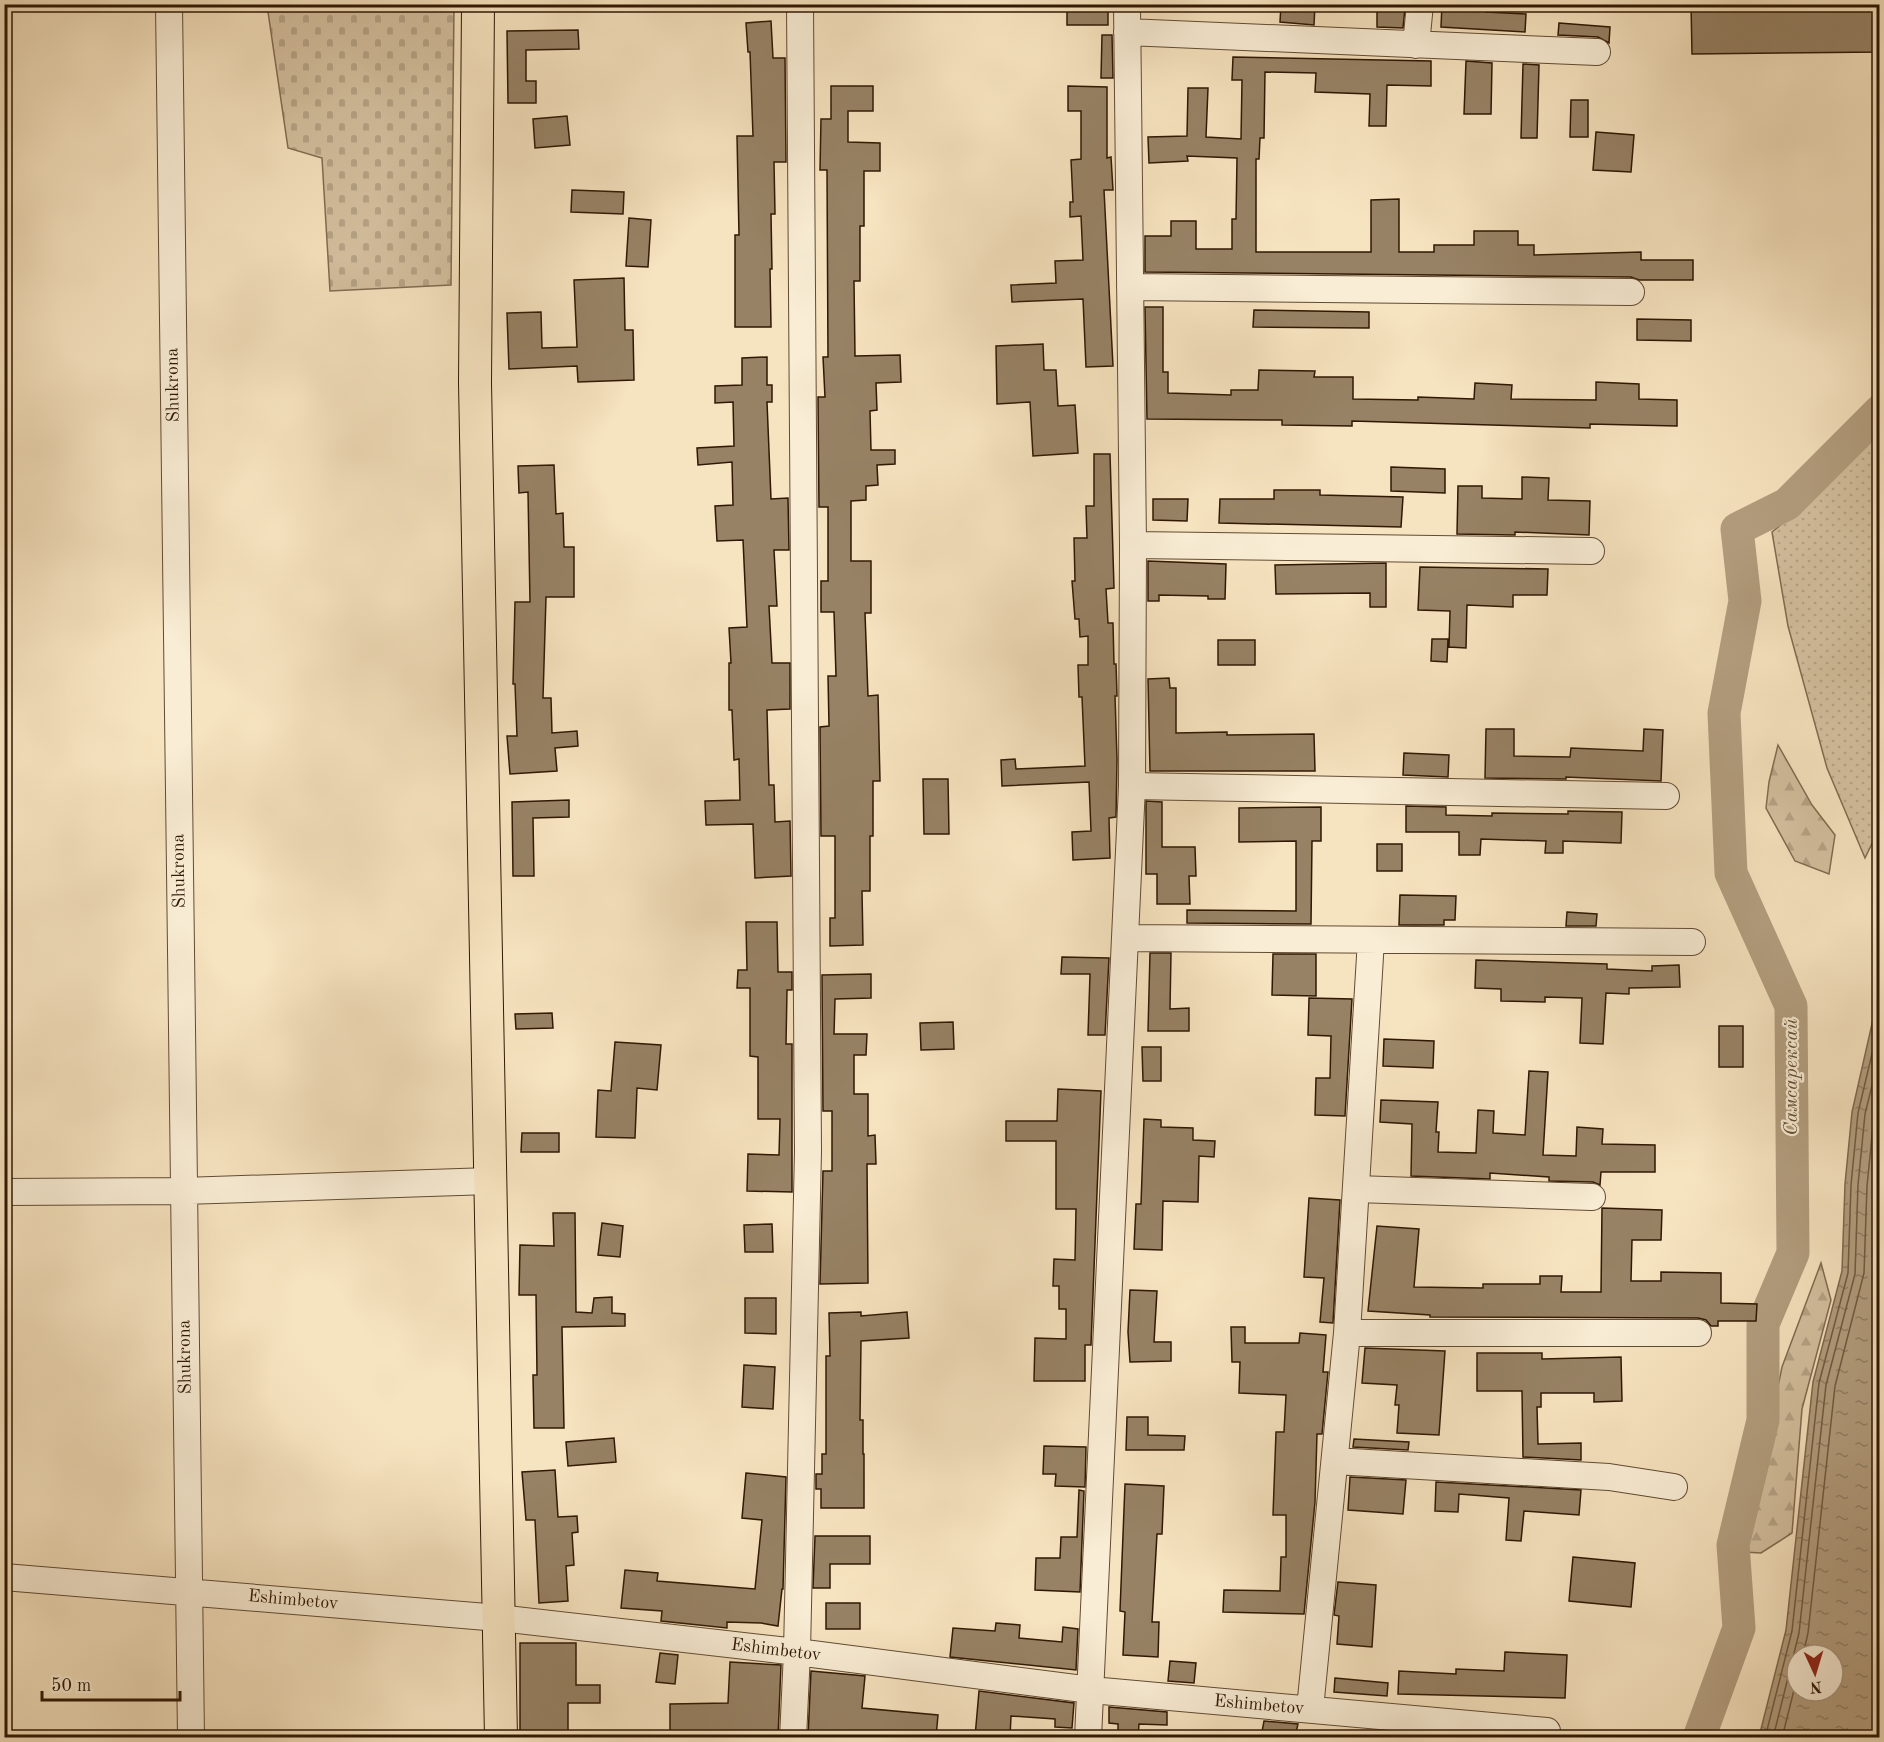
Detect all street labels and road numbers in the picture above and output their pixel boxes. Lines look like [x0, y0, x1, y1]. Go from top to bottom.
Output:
street label: Shukrona [163, 347, 183, 423]
street label: Shukrona [169, 833, 189, 909]
street label: Shukrona [175, 1319, 195, 1395]
street label: Eshimbetov [247, 1587, 339, 1613]
street label: Eshimbetov [730, 1636, 823, 1665]
street label: Eshimbetov [1213, 1692, 1305, 1718]

